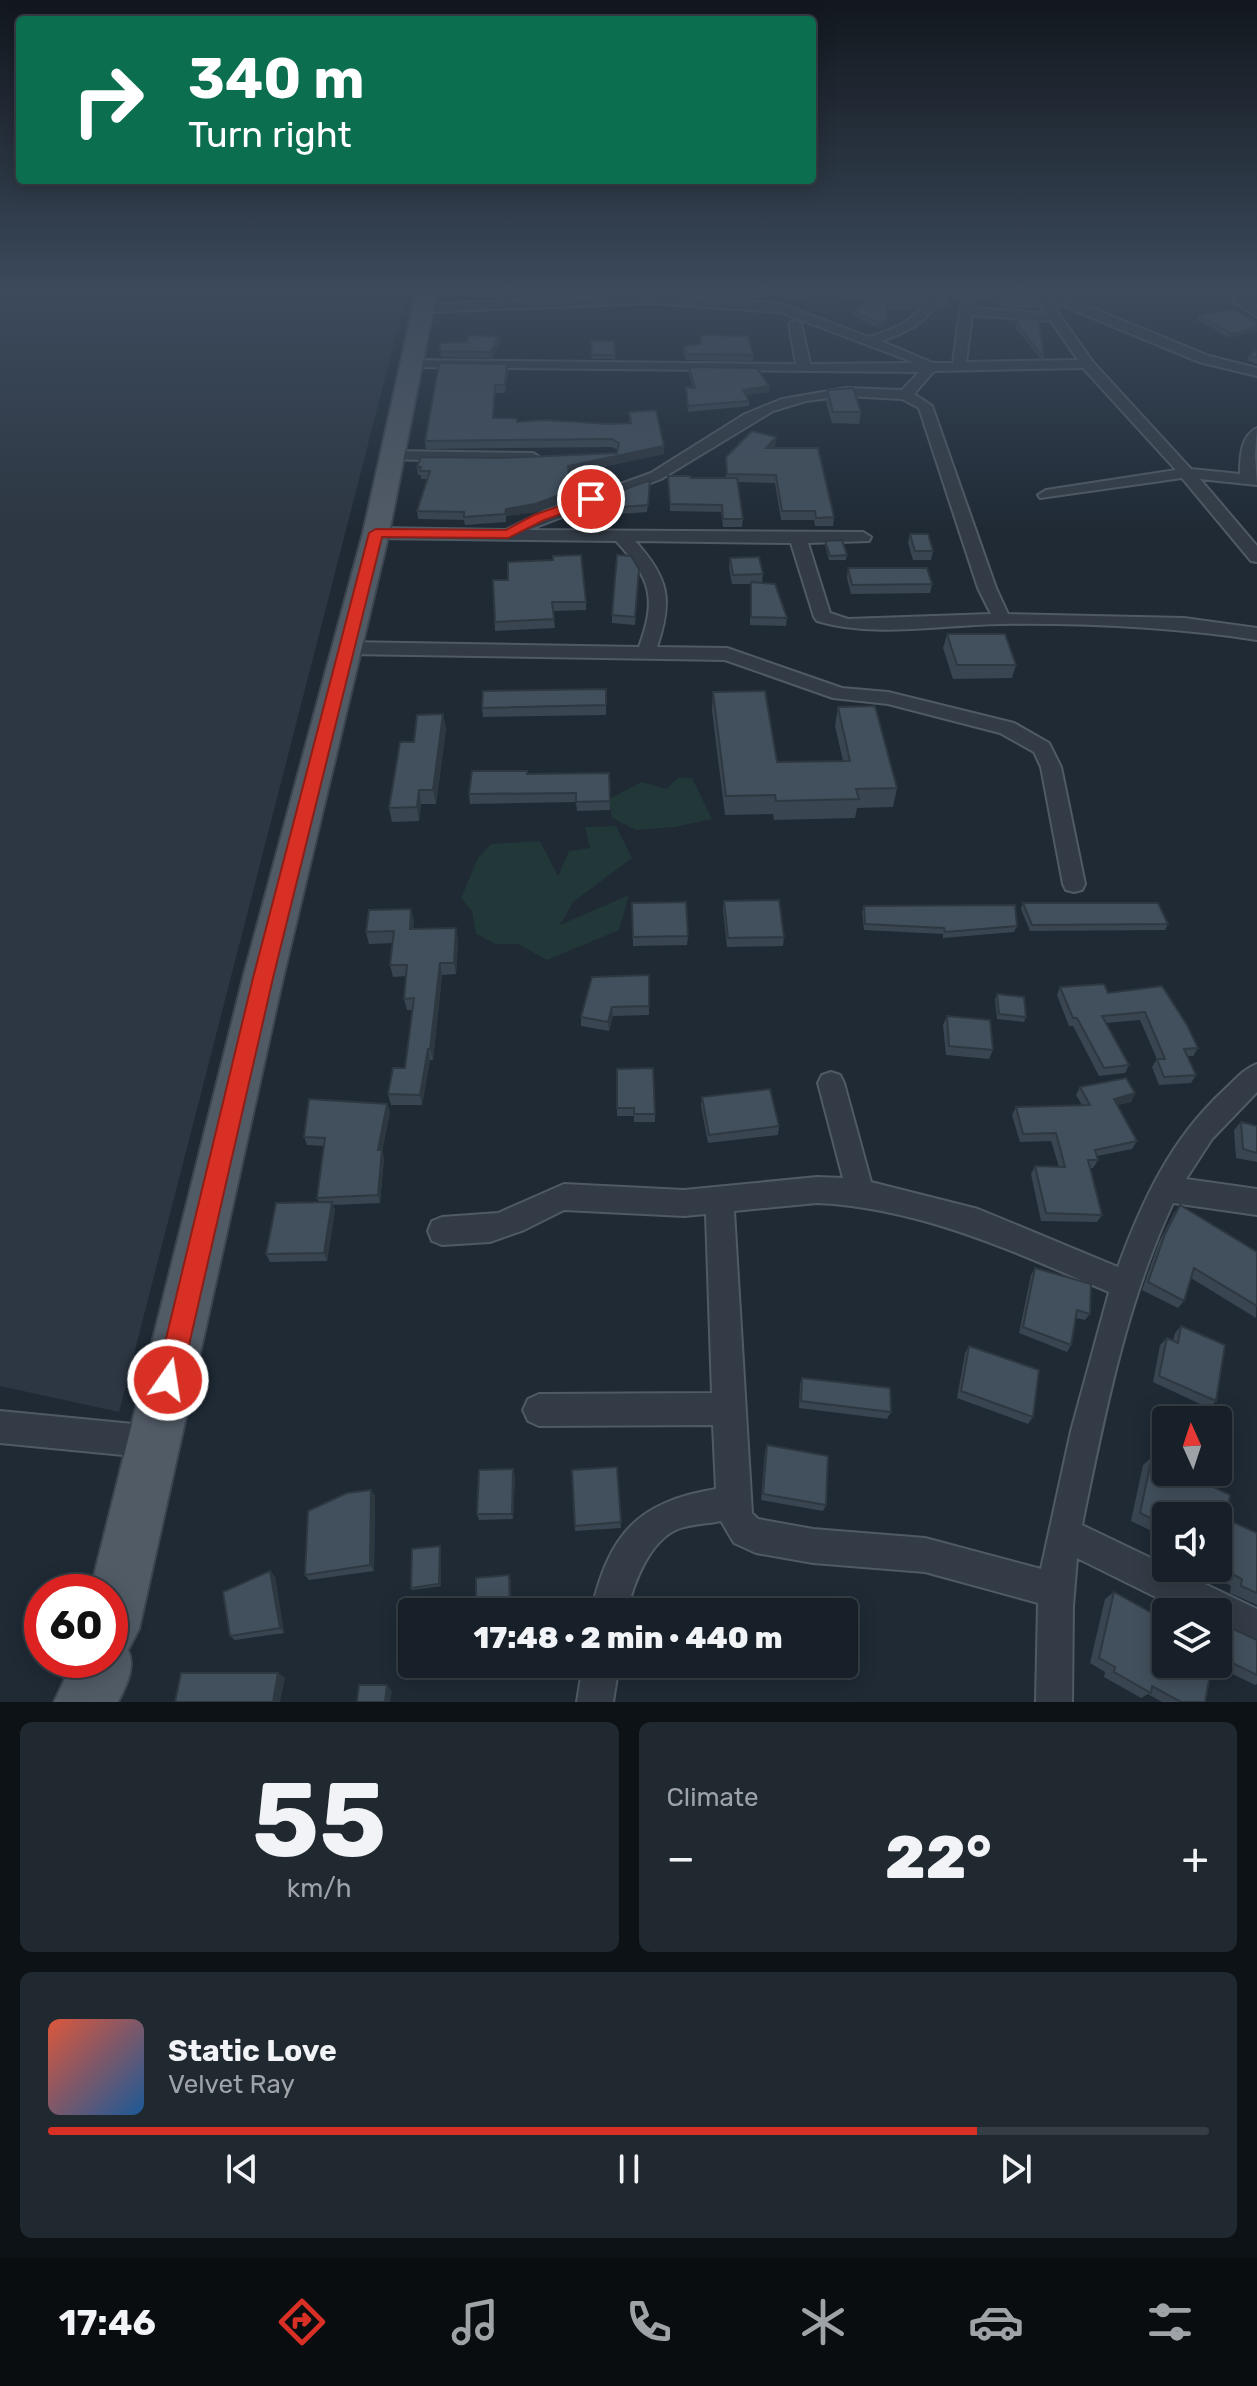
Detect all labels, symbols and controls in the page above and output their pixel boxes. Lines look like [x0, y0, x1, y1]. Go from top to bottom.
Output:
text: 340 m [188, 46, 364, 112]
icon: right [56, 48, 160, 152]
text: Turn right [188, 113, 352, 156]
pin [557, 465, 625, 533]
icon: arrive [569, 477, 613, 521]
position arrow [126, 1338, 210, 1422]
north arrow [1152, 1406, 1232, 1486]
map controls [1152, 1406, 1232, 1678]
button: sound [1152, 1502, 1232, 1582]
speed limit sign: 60 [24, 1574, 128, 1678]
button: layers [1152, 1598, 1232, 1678]
text: 17:48 · 2 min · 440 m [473, 1620, 783, 1656]
text: 55 [252, 1759, 386, 1882]
text: Climate [667, 1782, 759, 1813]
text: 22° [885, 1822, 992, 1893]
text: − [667, 1832, 695, 1884]
text: + [1182, 1832, 1209, 1884]
text: km/h [287, 1873, 352, 1904]
text: Static Love [168, 2033, 337, 2069]
text: Velvet Ray [168, 2069, 295, 2100]
icon: previous [220, 2147, 264, 2191]
icon: pause [607, 2147, 651, 2191]
icon: next [994, 2147, 1038, 2191]
icon: directions [274, 2294, 330, 2350]
icon: music [447, 2294, 503, 2350]
icon: phone [621, 2294, 677, 2350]
icon: climate [795, 2294, 851, 2350]
icon: car [968, 2294, 1024, 2350]
icon: filters [1142, 2294, 1198, 2350]
text: 17:46 [59, 2301, 156, 2344]

